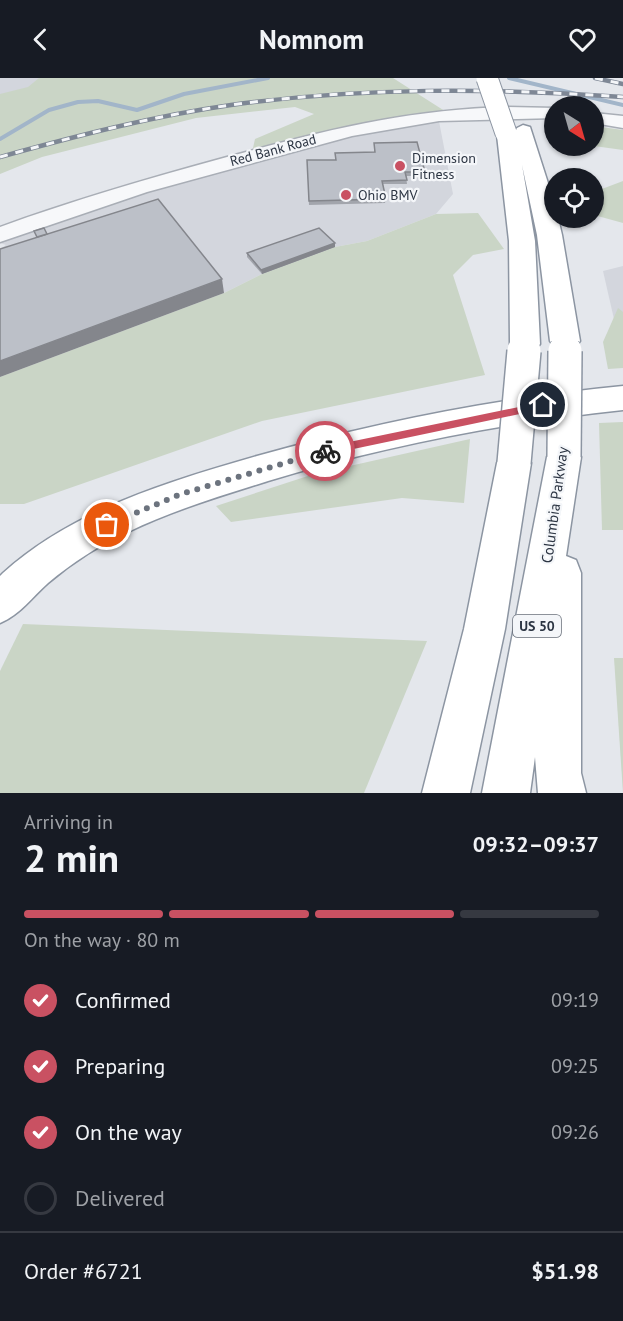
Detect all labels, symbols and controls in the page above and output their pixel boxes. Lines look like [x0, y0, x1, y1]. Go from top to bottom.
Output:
text: Nomnom [259, 22, 364, 56]
icon: back [24, 23, 57, 56]
icon: heart [566, 23, 599, 56]
north arrow [544, 96, 604, 156]
map controls [544, 96, 604, 228]
street label: Red Bank Road [228, 130, 318, 170]
place label: Dimension Fitness [412, 149, 476, 183]
marker: Dimension Fitness [393, 159, 407, 173]
button: locate [544, 168, 604, 228]
place label: Ohio BMV [358, 186, 417, 204]
marker: Ohio BMV [339, 188, 353, 202]
pin [517, 379, 568, 430]
icon: home [526, 388, 559, 421]
courier [295, 421, 355, 481]
icon: bike [309, 435, 342, 468]
street label: Columbia Parkway [537, 446, 572, 564]
pin [81, 499, 132, 550]
icon: bag [90, 508, 123, 541]
road number: US 50 [513, 615, 561, 637]
text: Arriving in [24, 809, 113, 835]
text: 09:32–09:37 [473, 830, 599, 858]
text: 2 min [24, 832, 119, 883]
text: On the way · 80 m [24, 927, 180, 953]
icon: check [24, 984, 57, 1017]
text: Confirmed [75, 986, 171, 1014]
text: 09:19 [551, 987, 599, 1013]
icon: check [24, 1050, 57, 1083]
text: Preparing [75, 1052, 165, 1080]
text: 09:25 [551, 1053, 599, 1079]
icon: check [24, 1116, 57, 1149]
text: On the way [75, 1118, 182, 1146]
text: 09:26 [551, 1119, 599, 1145]
text: Delivered [75, 1184, 165, 1212]
text: Order #6721 [24, 1257, 143, 1285]
text: $51.98 [531, 1257, 599, 1285]

